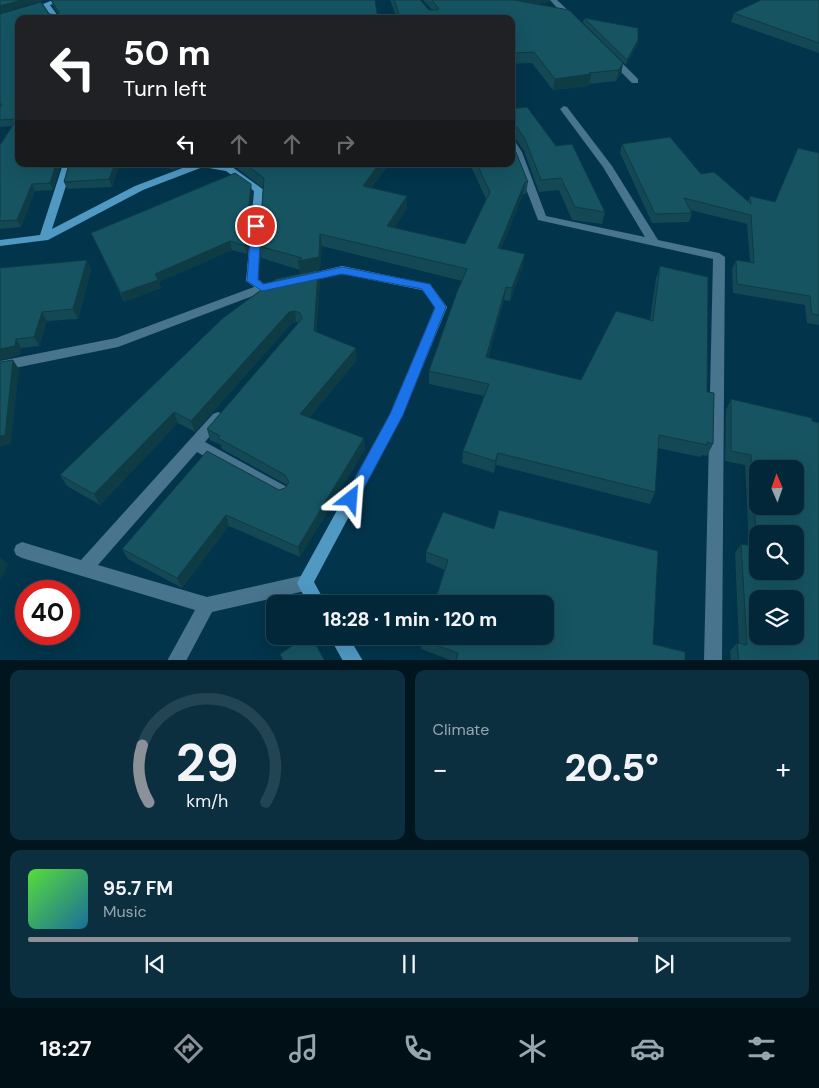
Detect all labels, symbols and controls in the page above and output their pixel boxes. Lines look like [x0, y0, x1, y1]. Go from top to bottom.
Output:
text: 50 m [123, 30, 211, 76]
icon: left [40, 35, 105, 100]
text: Turn left [123, 74, 207, 103]
icon: left [172, 130, 200, 158]
icon: ahead [225, 130, 253, 158]
icon: ahead [278, 130, 306, 158]
icon: right [331, 130, 359, 158]
pin [235, 205, 277, 247]
icon: arrive [242, 212, 270, 240]
north arrow [749, 460, 804, 515]
map controls [749, 460, 804, 645]
position arrow [324, 472, 376, 524]
button: search [749, 525, 804, 580]
speed limit sign: 40 [15, 580, 80, 645]
button: layers [749, 590, 804, 645]
text: 18:28 · 1 min · 120 m [323, 607, 497, 632]
text: Climate [433, 719, 489, 740]
text: 29 [176, 729, 239, 797]
text: 20.5° [565, 743, 659, 793]
text: − [433, 751, 448, 788]
text: + [776, 751, 791, 788]
text: km/h [186, 789, 228, 813]
text: 95.7 FM [103, 876, 173, 901]
text: Music [103, 901, 147, 922]
icon: previous [141, 950, 169, 978]
icon: pause [395, 950, 423, 978]
icon: next [650, 950, 678, 978]
icon: directions [171, 1031, 206, 1066]
icon: music [286, 1031, 321, 1066]
icon: phone [400, 1031, 435, 1066]
icon: climate [515, 1031, 550, 1066]
icon: car [630, 1031, 665, 1066]
icon: filters [744, 1031, 779, 1066]
text: 18:27 [40, 1034, 92, 1063]

